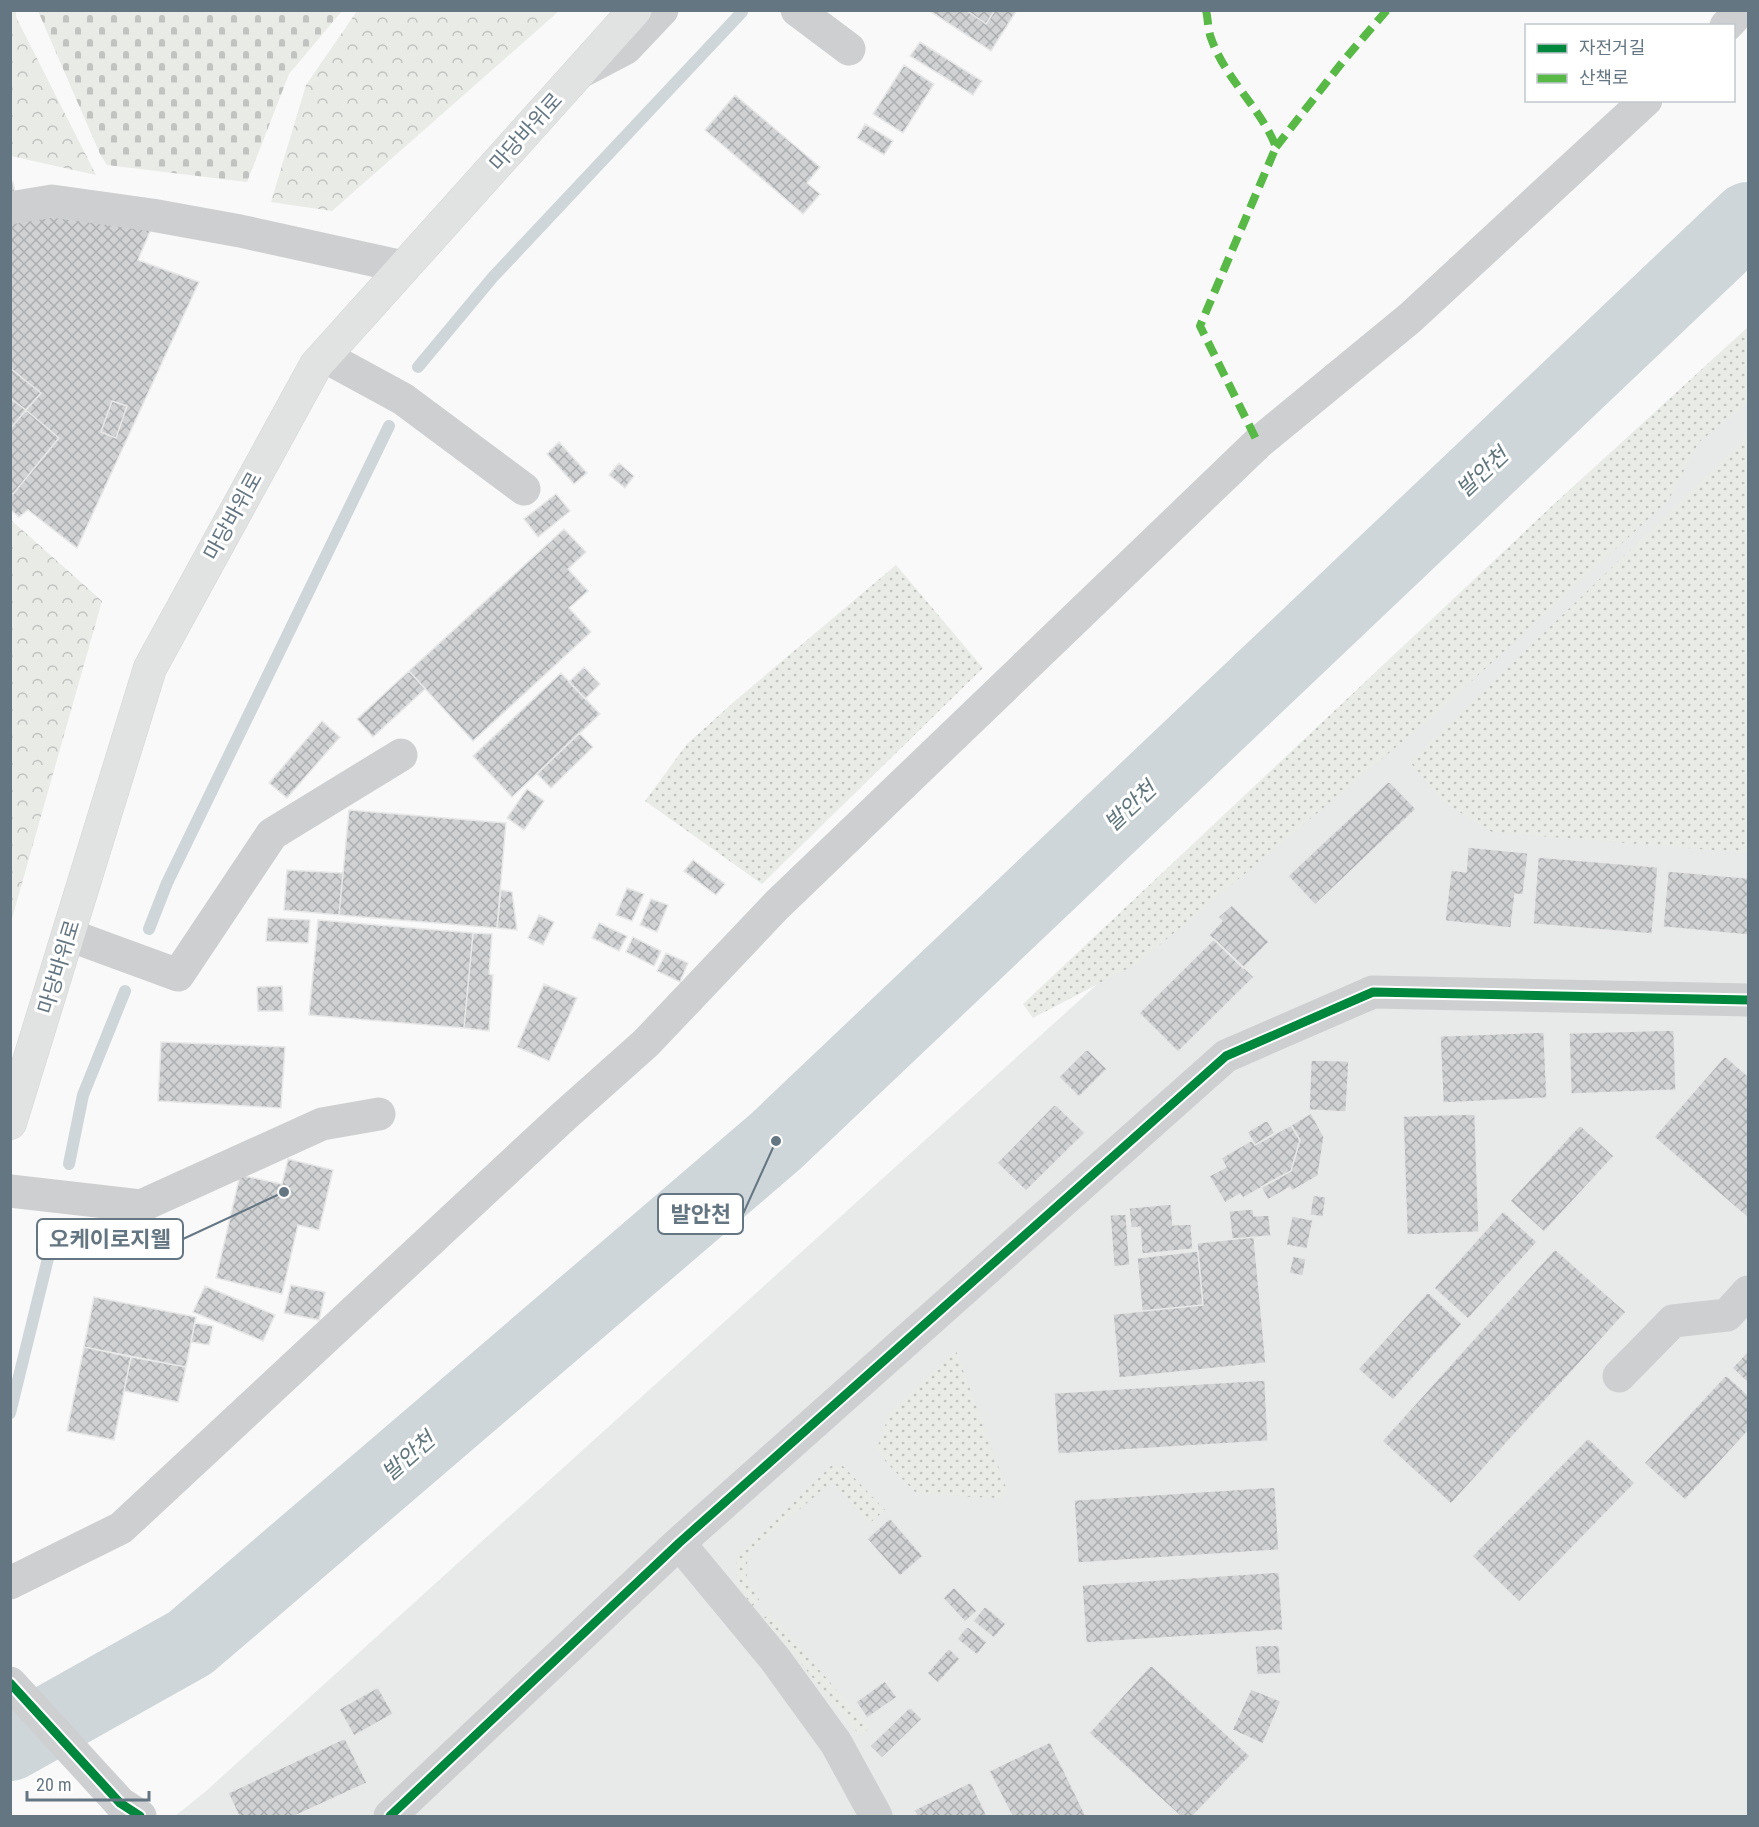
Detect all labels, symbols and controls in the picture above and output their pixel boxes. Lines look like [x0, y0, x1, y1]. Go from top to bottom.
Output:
legend [1525, 24, 1735, 102]
text: 자전거길 [1579, 37, 1645, 58]
text: 산책로 [1579, 67, 1629, 88]
street label: 마당바위로 [485, 88, 567, 176]
water label: 발안천 [1452, 441, 1515, 502]
street label: 마당바위로 [199, 468, 267, 564]
water label: 발안천 [1100, 775, 1163, 836]
street label: 마당바위로 [33, 917, 85, 1017]
callout: 발안천 [658, 1194, 743, 1234]
text: 발안천 [671, 1202, 731, 1227]
callout: 오케이로지웰 [37, 1219, 183, 1259]
text: 오케이로지웰 [49, 1227, 171, 1252]
water label: 발안천 [377, 1425, 442, 1486]
scale bar [27, 1764, 148, 1802]
text: 20 m [36, 1774, 71, 1795]

